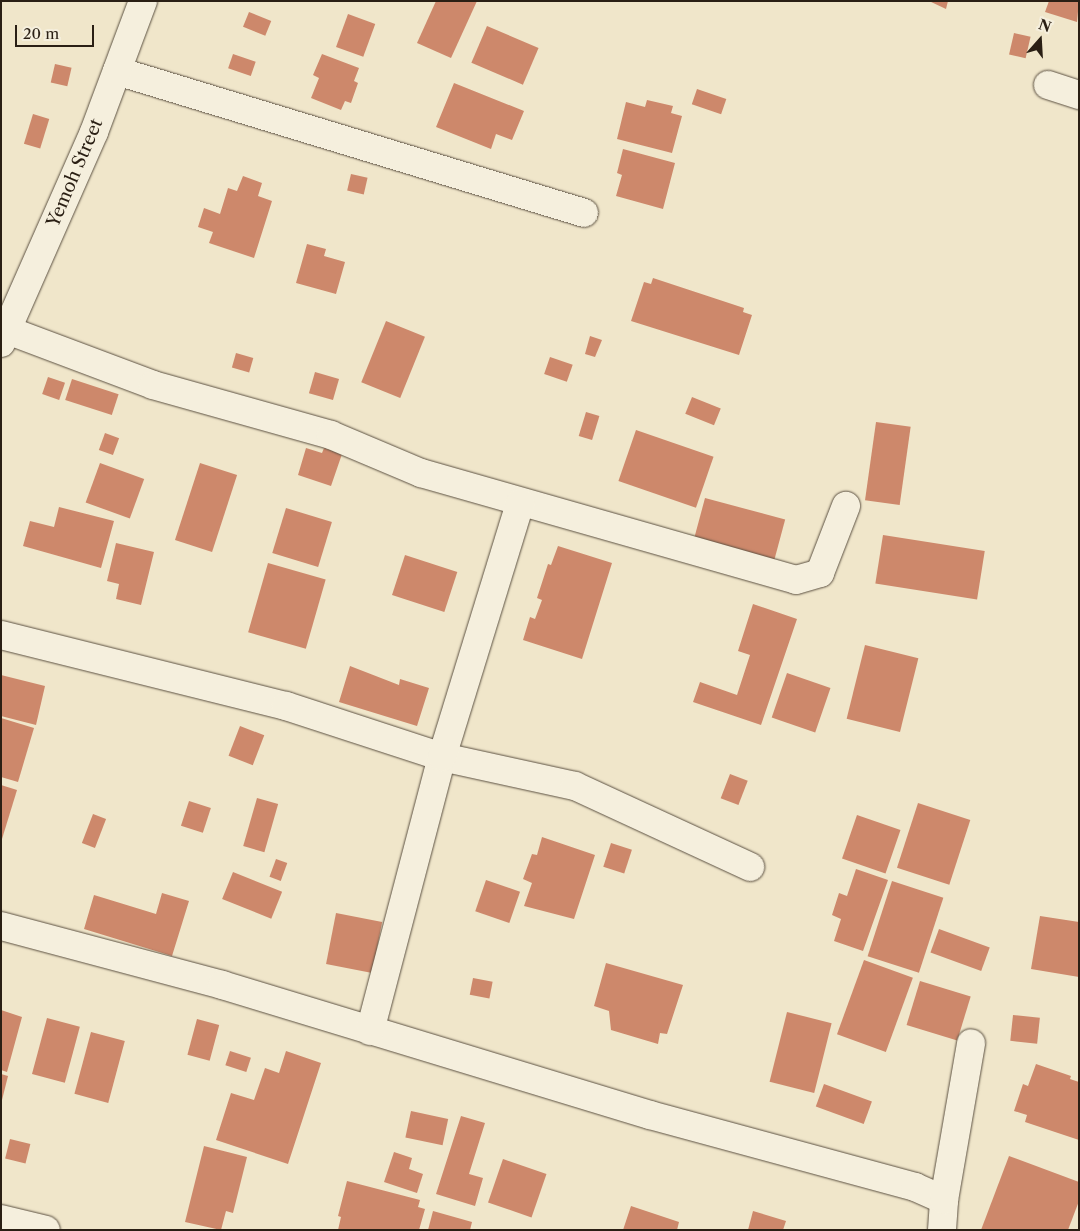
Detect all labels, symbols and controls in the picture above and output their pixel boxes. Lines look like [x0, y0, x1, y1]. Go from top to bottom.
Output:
scale bar [18, 15, 96, 47]
north arrow [1015, 15, 1065, 65]
text: N [1036, 15, 1054, 36]
text: 20 m [23, 24, 59, 43]
street label: Yemoh Street [42, 116, 108, 230]

